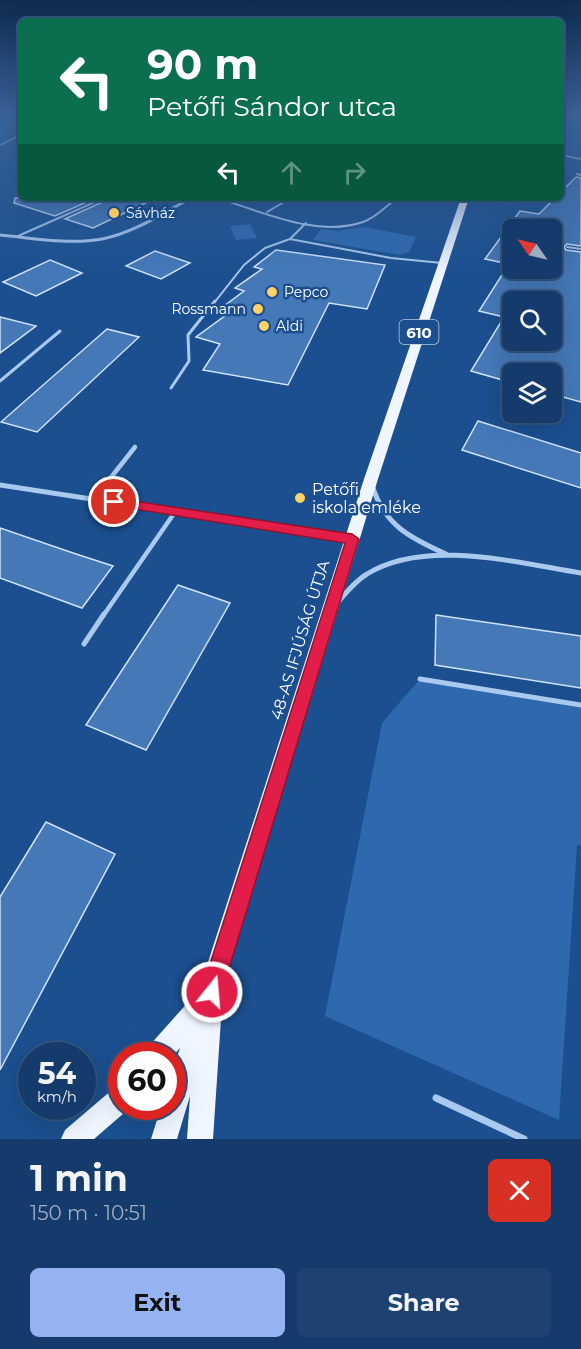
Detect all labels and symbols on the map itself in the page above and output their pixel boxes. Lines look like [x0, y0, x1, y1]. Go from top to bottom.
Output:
place label: Sávház [126, 204, 175, 222]
marker: Sávház [107, 206, 121, 220]
north arrow [502, 219, 562, 279]
place label: Pepco [284, 283, 329, 301]
marker: Pepco [265, 285, 279, 299]
place label: Rossmann [171, 300, 246, 318]
marker: Rossmann [251, 302, 265, 316]
place label: Aldi [276, 317, 303, 335]
marker: Aldi [257, 319, 271, 333]
road number: 610 [400, 320, 438, 344]
pin [88, 476, 139, 527]
place label: Petőfi iskola emléke [312, 480, 421, 517]
marker: Petőfi iskola emléke [293, 491, 307, 505]
street label: 48-AS IFJÚSÁG ÚTJA [267, 557, 334, 722]
position arrow [180, 960, 244, 1024]
speed limit sign: 60 [108, 1042, 186, 1120]

